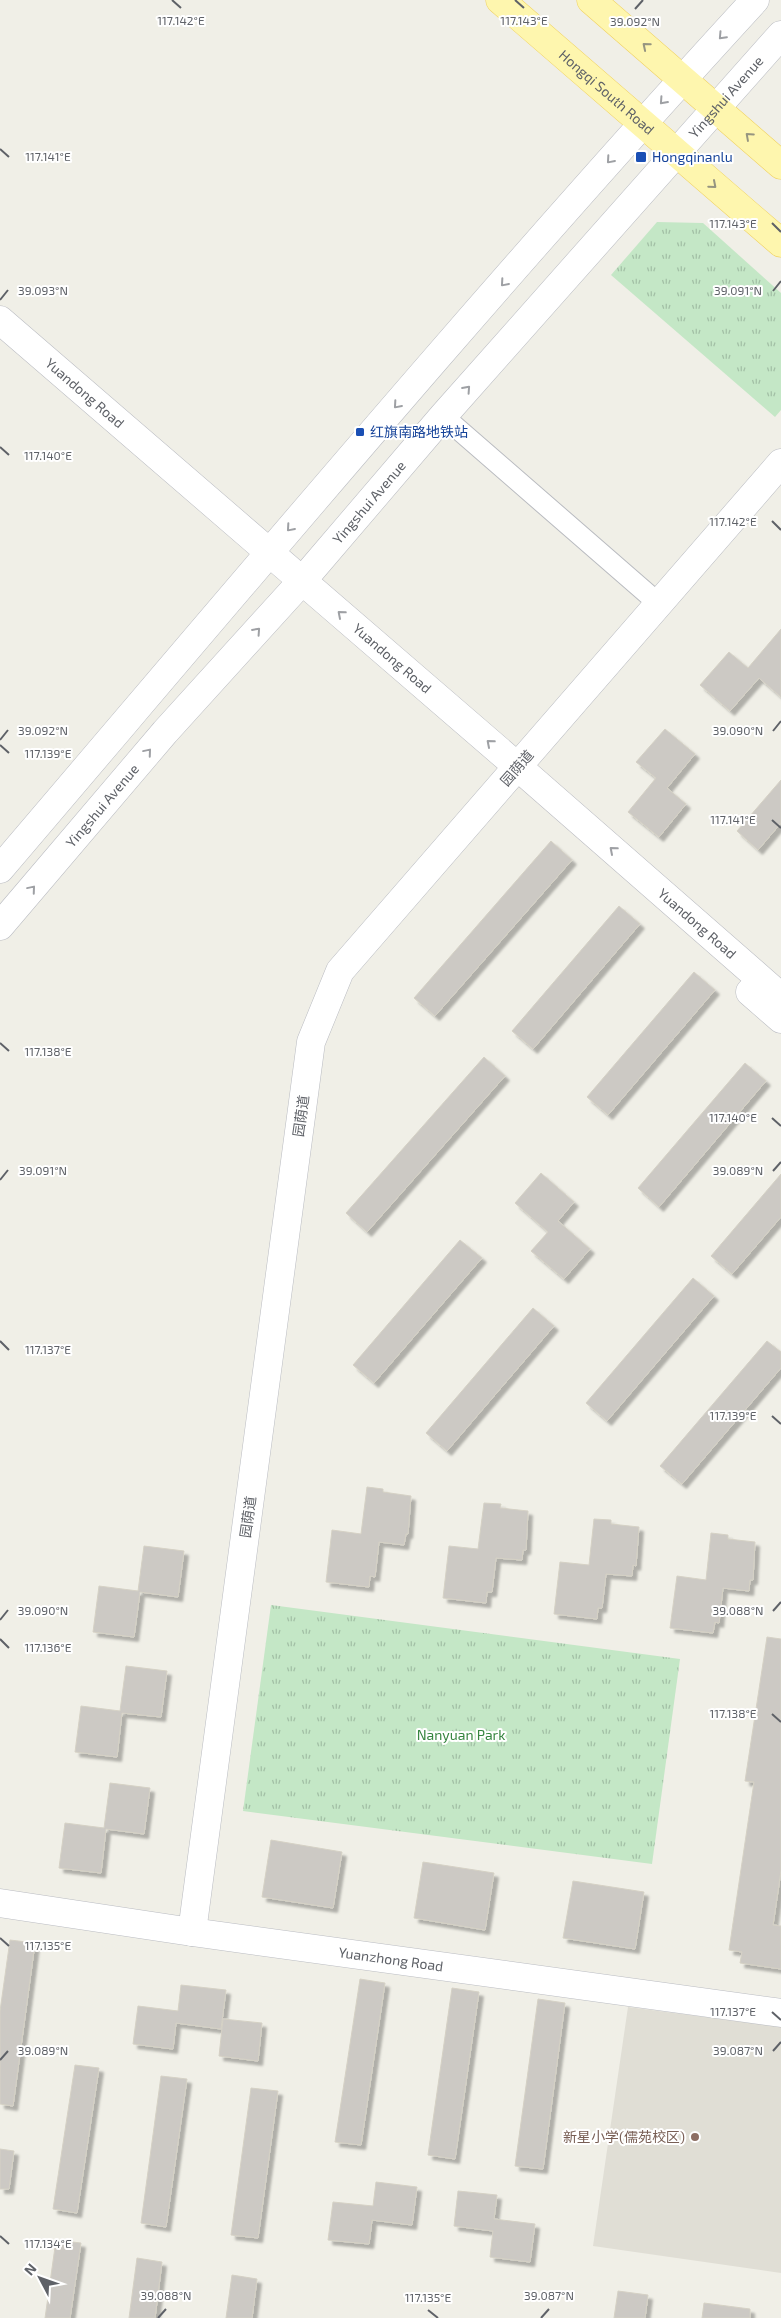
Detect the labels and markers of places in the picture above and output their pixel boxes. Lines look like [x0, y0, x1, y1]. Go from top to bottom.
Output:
place label: Hongqinanlu [652, 148, 733, 165]
marker: Hongqinanlu [634, 150, 648, 164]
place label: 红旗南路地铁站 [370, 423, 468, 440]
marker: 红旗南路地铁站 [354, 426, 366, 438]
place label: 新星小学(儒苑校区) [563, 2128, 685, 2145]
marker: 新星小学(儒苑校区) [689, 2131, 701, 2143]

